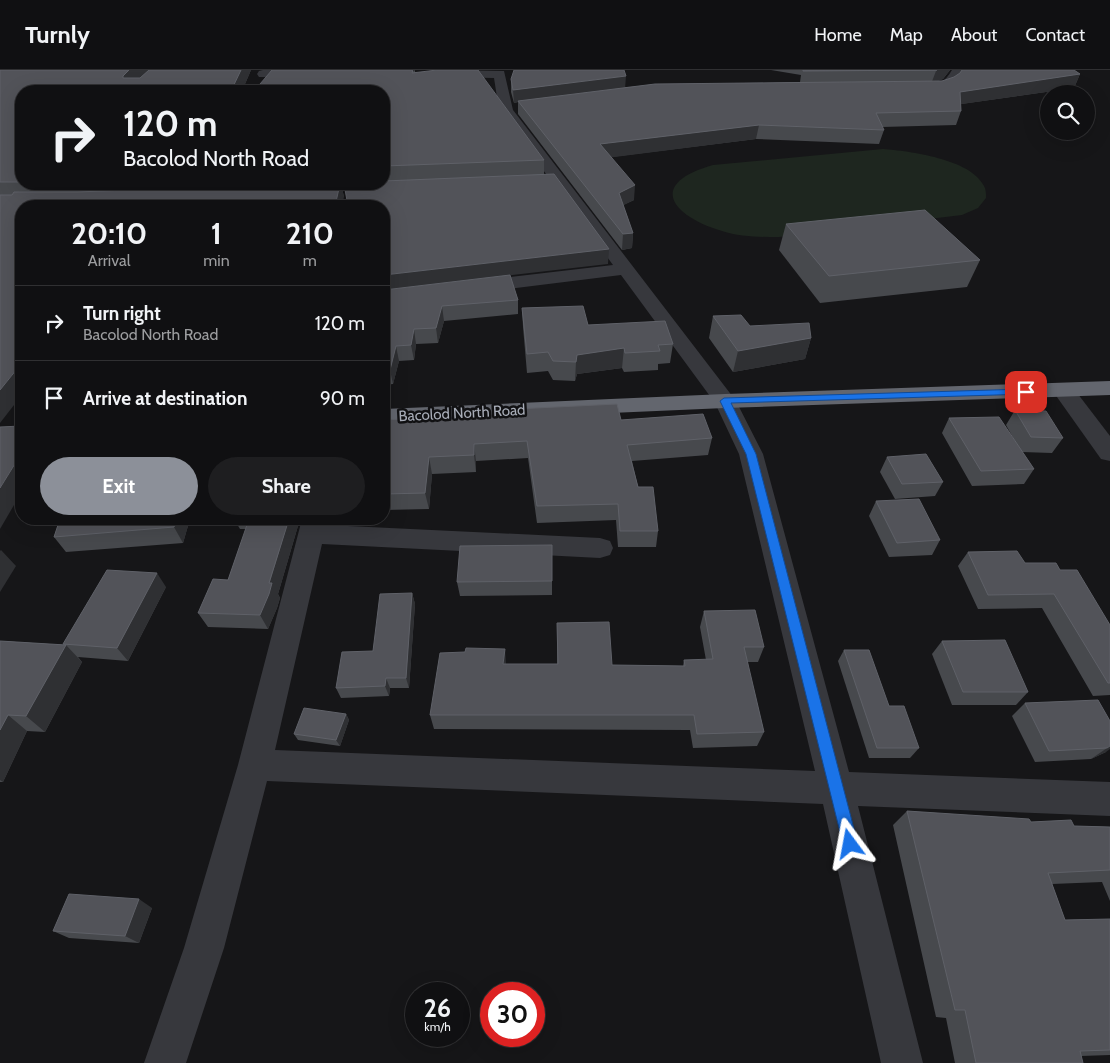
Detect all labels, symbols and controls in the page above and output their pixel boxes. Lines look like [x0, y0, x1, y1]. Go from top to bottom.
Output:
text: Turnly [25, 20, 90, 49]
text: Home [814, 24, 862, 46]
text: Map [890, 24, 923, 46]
text: About [951, 24, 997, 46]
text: Contact [1025, 24, 1085, 46]
map controls [1040, 85, 1095, 140]
button: search [1040, 85, 1095, 140]
text: 120 m [123, 102, 217, 145]
icon: right [40, 105, 105, 170]
text: Bacolod North Road [123, 145, 309, 172]
text: 20:10 [71, 215, 147, 252]
text: 1 [211, 215, 222, 252]
text: 210 [286, 215, 334, 252]
text: Arrival [88, 251, 130, 270]
text: min [203, 251, 230, 270]
text: m [303, 251, 317, 270]
text: Turn right [83, 302, 161, 325]
icon: right [40, 309, 68, 337]
text: 120 m [315, 312, 365, 335]
text: Bacolod North Road [83, 325, 218, 344]
pin [1005, 371, 1047, 413]
icon: arrive [1012, 378, 1040, 406]
icon: arrive [40, 384, 68, 412]
text: Arrive at destination [83, 387, 247, 410]
text: 90 m [320, 387, 365, 410]
street label: Bacolod North Road [398, 401, 526, 425]
button: Exit [40, 457, 198, 515]
button: Share [208, 457, 365, 515]
position arrow [823, 817, 875, 869]
speed limit sign: 30 [480, 982, 545, 1047]
text: 26 [424, 993, 451, 1023]
text: km/h [424, 1019, 451, 1034]

